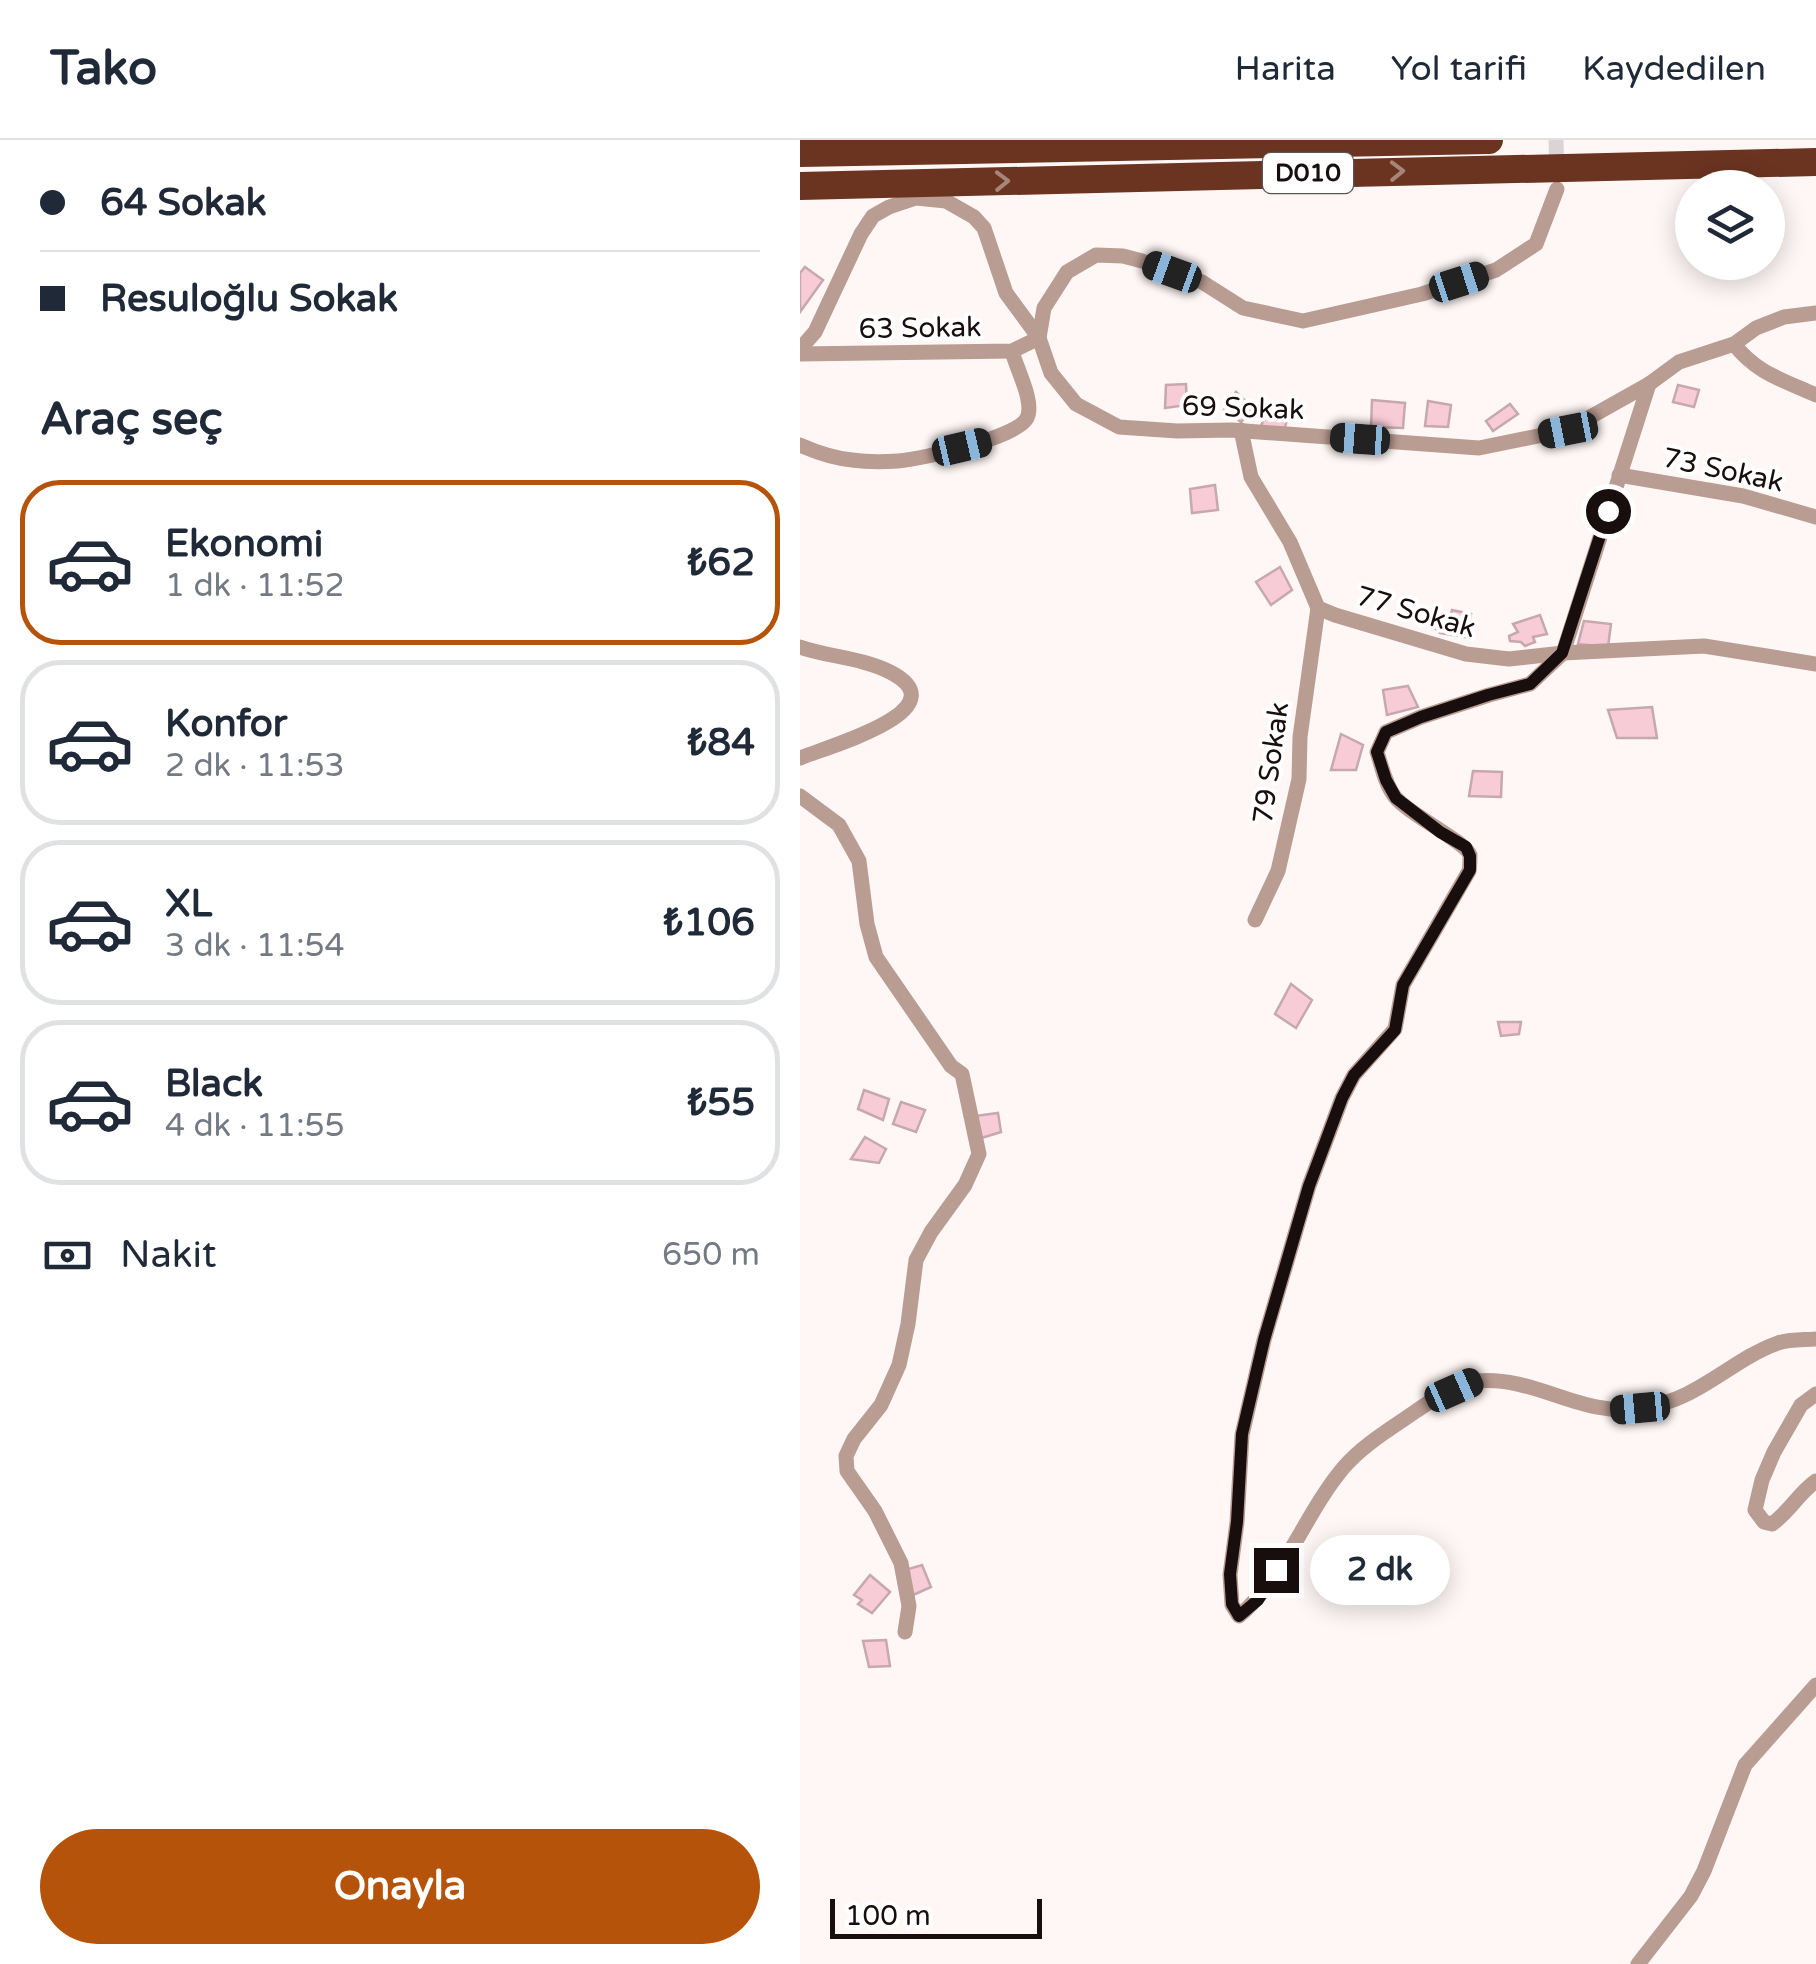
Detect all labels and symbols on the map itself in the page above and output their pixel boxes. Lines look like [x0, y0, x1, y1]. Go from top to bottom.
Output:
road number: D010 [1263, 153, 1353, 193]
one-way arrow [1390, 161, 1406, 182]
one-way arrow [996, 170, 1011, 192]
car [1139, 248, 1205, 296]
car [1426, 258, 1492, 306]
street label: 63 Sokak [858, 310, 982, 346]
street label: 69 Sokak [1181, 389, 1305, 427]
car [1536, 410, 1600, 450]
car [1329, 422, 1391, 456]
car [929, 426, 995, 468]
street label: 73 Sokak [1659, 441, 1787, 499]
route start [1586, 489, 1631, 534]
street label: 77 Sokak [1352, 579, 1480, 645]
street label: 79 Sokak [1246, 700, 1296, 826]
car [1420, 1364, 1488, 1416]
car [1609, 1390, 1671, 1426]
callout: 2 dk [1311, 1535, 1451, 1605]
route end [1254, 1548, 1299, 1593]
scale bar [830, 1894, 1042, 1938]

